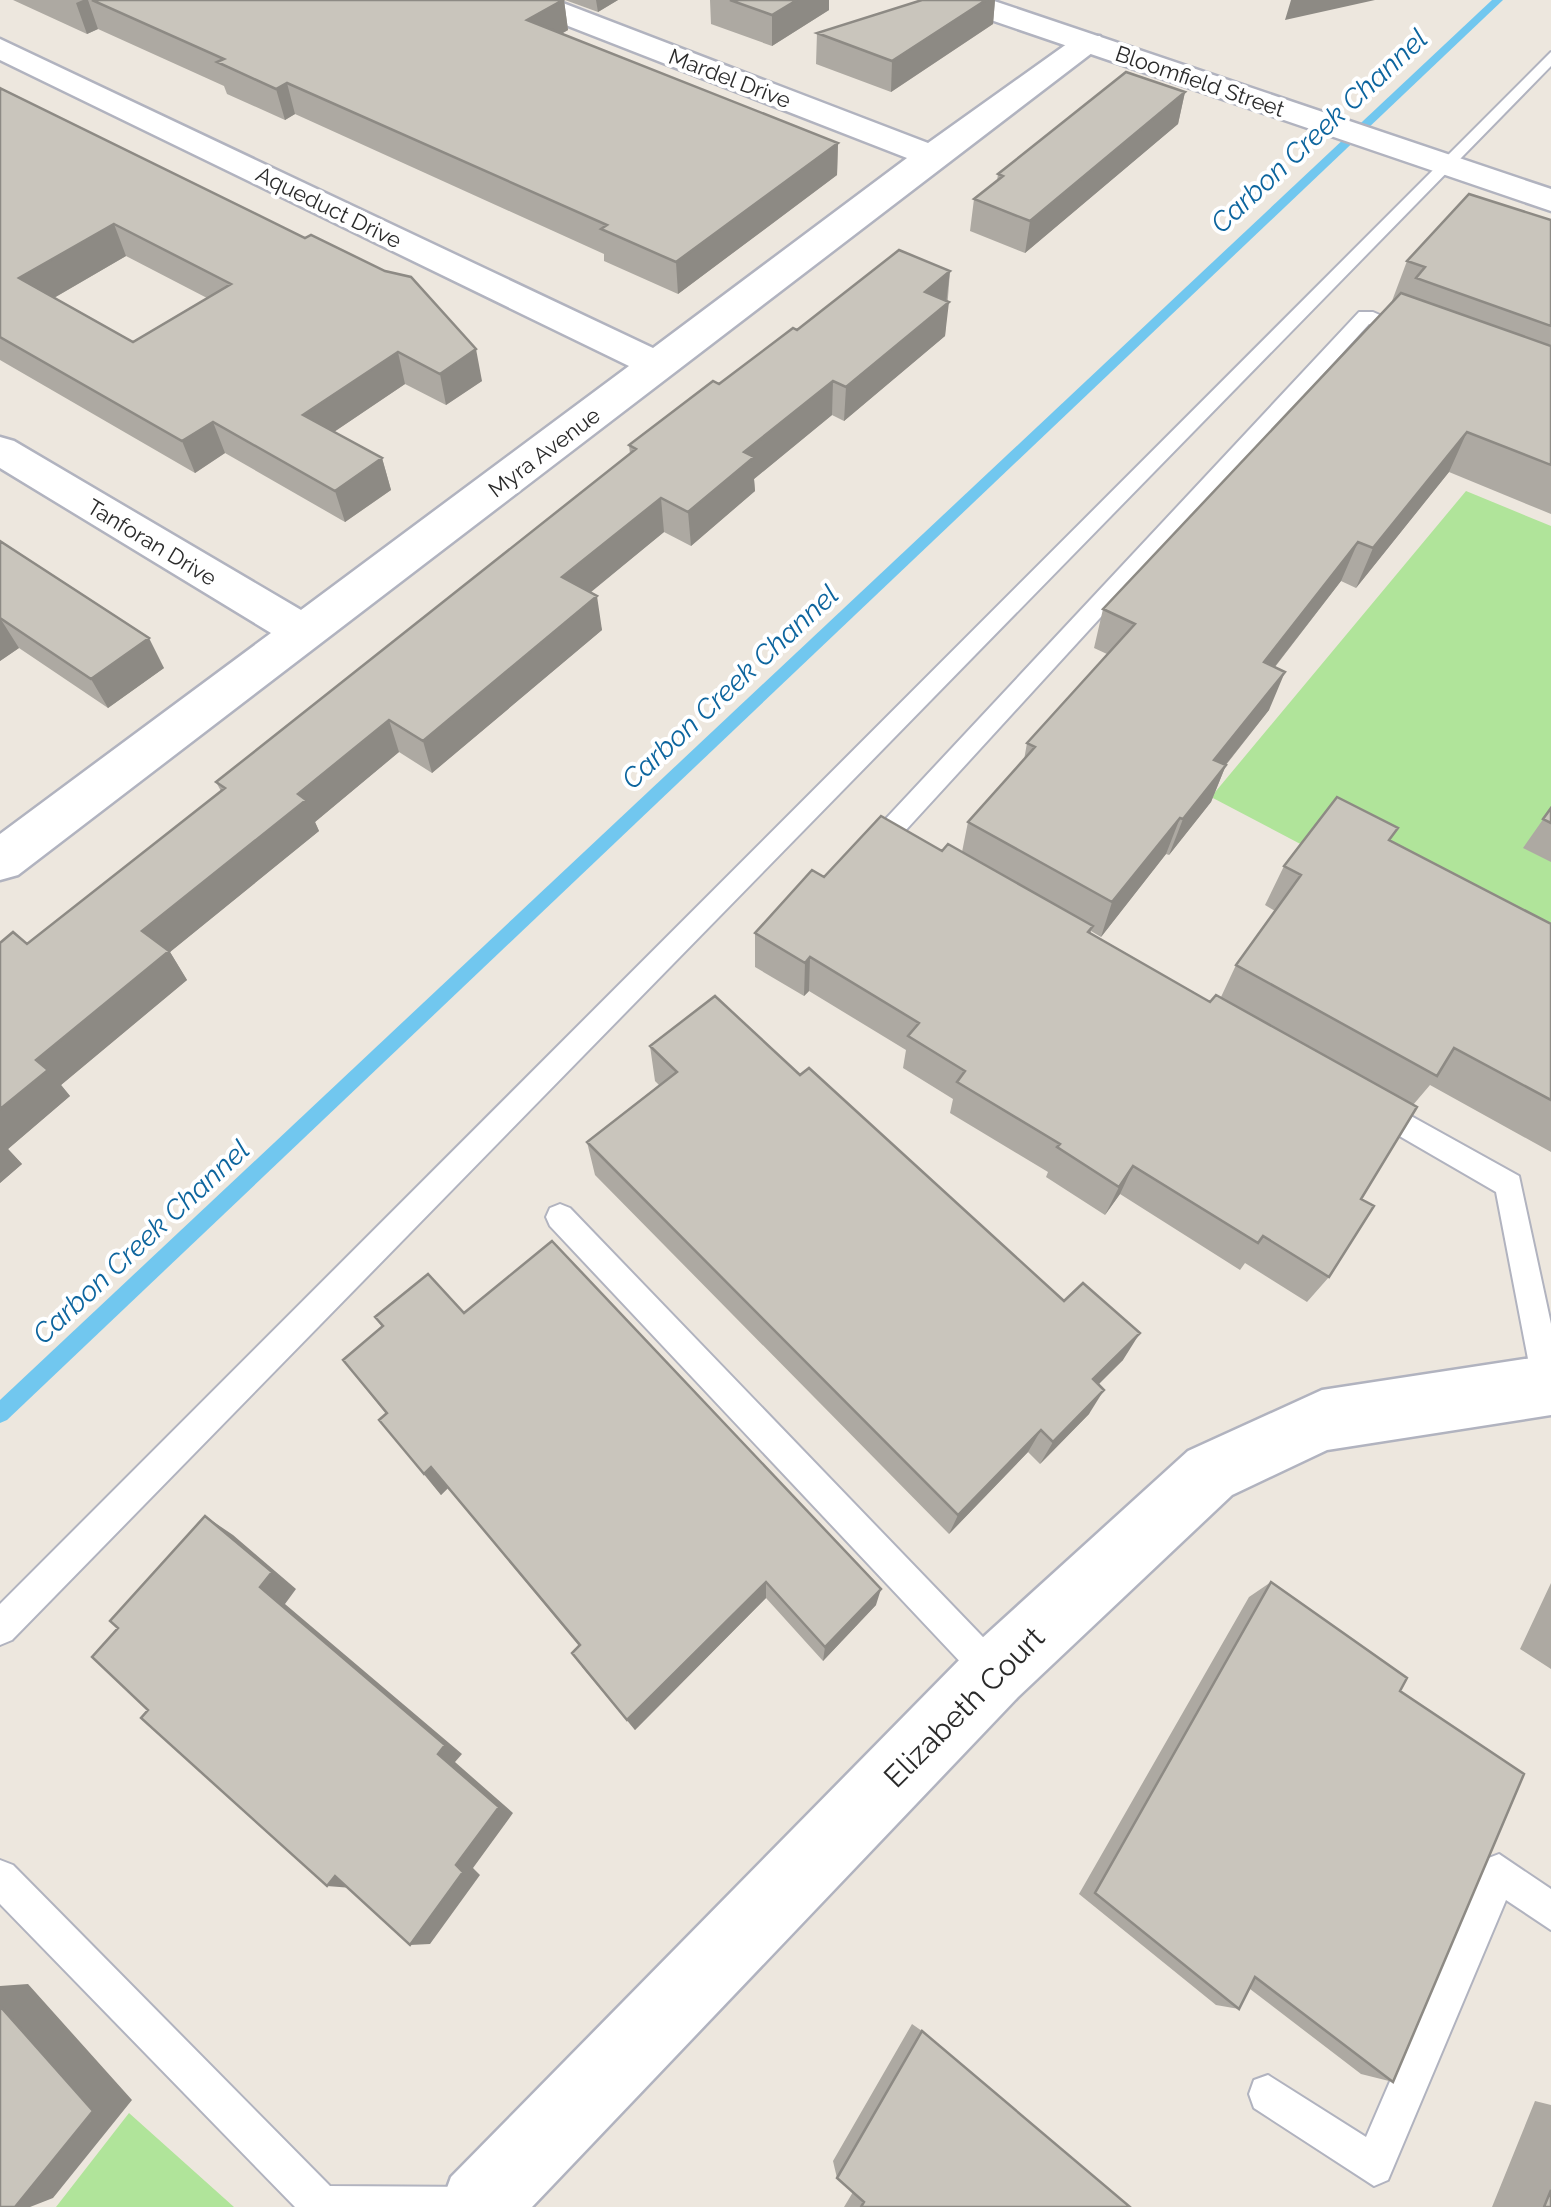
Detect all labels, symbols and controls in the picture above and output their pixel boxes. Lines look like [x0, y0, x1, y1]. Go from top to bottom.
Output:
water label: Carbon Creek Channel [1204, 22, 1434, 240]
street label: Bloomfield Street [1112, 40, 1289, 122]
street label: Mardel Drive [665, 43, 795, 113]
street label: Aqueduct Drive [252, 161, 406, 253]
street label: Myra Avenue [483, 402, 605, 502]
street label: Tanforan Drive [83, 493, 222, 591]
water label: Carbon Creek Channel [615, 578, 845, 796]
water label: Carbon Creek Channel [26, 1133, 256, 1351]
street label: Elizabeth Court [877, 1620, 1051, 1794]

